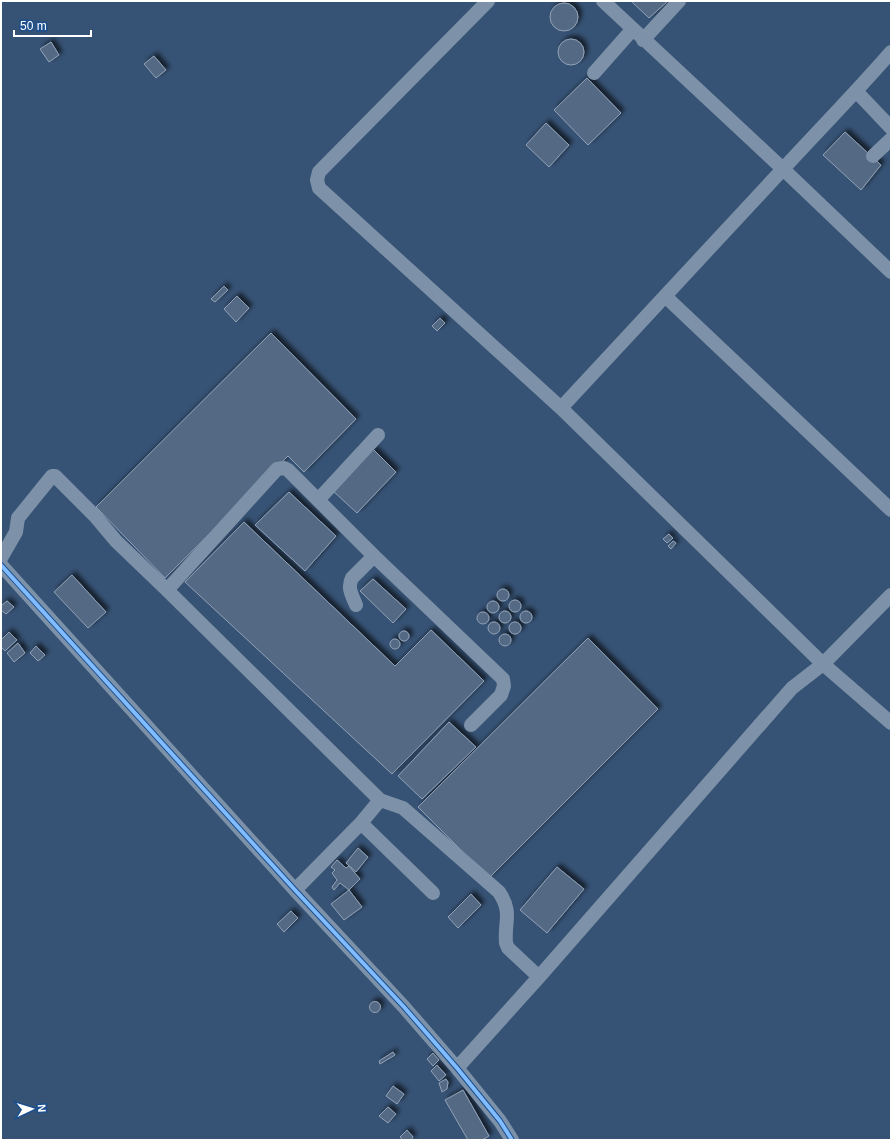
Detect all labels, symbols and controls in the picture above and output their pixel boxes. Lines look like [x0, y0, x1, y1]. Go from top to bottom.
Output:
scale bar [14, 12, 91, 38]
text: 50 m [20, 19, 47, 33]
north arrow [12, 1089, 52, 1129]
text: N [36, 1104, 48, 1113]

